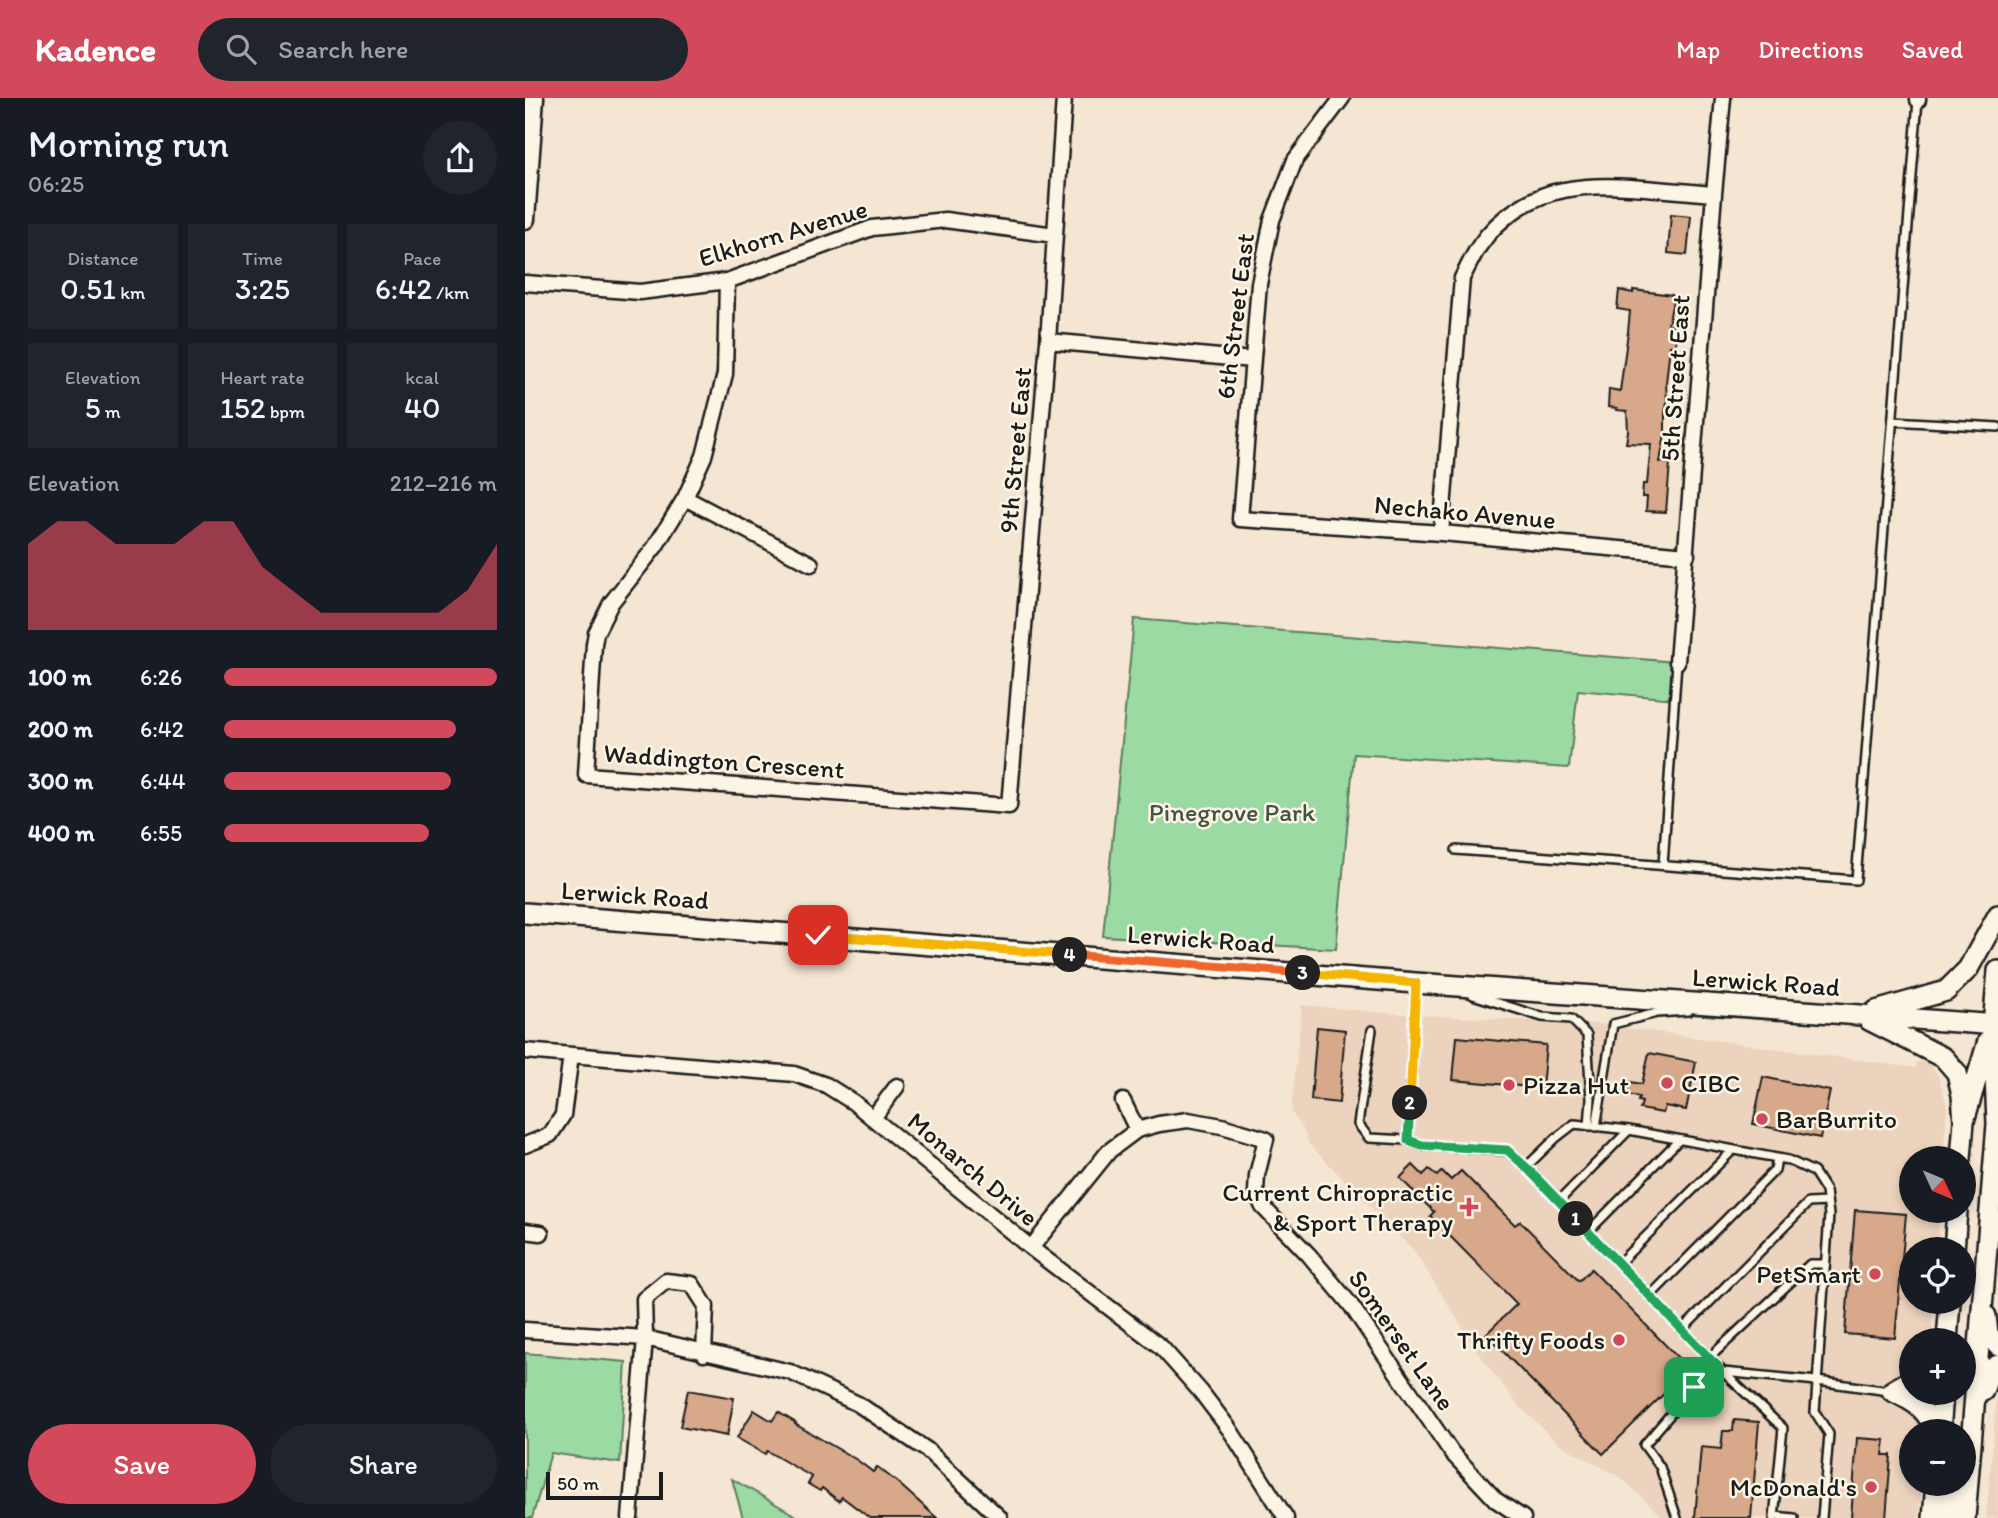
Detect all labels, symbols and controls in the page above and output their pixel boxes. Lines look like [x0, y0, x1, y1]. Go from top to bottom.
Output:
search box [198, 18, 688, 81]
text: Kadence [35, 30, 156, 69]
icon: search [222, 30, 260, 68]
text: Search here [278, 33, 409, 65]
text: Map [1676, 35, 1720, 64]
text: Directions [1758, 35, 1864, 64]
text: Saved [1902, 35, 1963, 64]
text: Morning run [28, 121, 229, 167]
button: share [423, 121, 497, 195]
text: 06:25 [28, 170, 84, 198]
street label: Elkhorn Avenue [695, 192, 871, 274]
street label: 6th Street East [1209, 231, 1261, 401]
text: Distance [67, 247, 138, 270]
text: Time [242, 247, 283, 270]
text: Pace [403, 247, 441, 270]
text: 0.51 [60, 270, 116, 307]
text: 3:25 [235, 270, 290, 307]
text: 6:42 [375, 270, 432, 307]
text: km [116, 281, 145, 304]
text: /km [432, 281, 469, 304]
street label: 5th Street East [1653, 293, 1697, 462]
street label: 9th Street East [992, 365, 1038, 535]
text: Elevation [65, 366, 141, 389]
text: Heart rate [220, 366, 305, 389]
text: kcal [405, 366, 439, 389]
text: 5 [85, 389, 101, 426]
text: 152 [220, 389, 265, 426]
text: 40 [404, 389, 440, 426]
text: m [101, 400, 121, 423]
text: bpm [265, 400, 305, 423]
text: Elevation [28, 469, 119, 497]
text: 212–216 m [390, 469, 497, 497]
street label: Nechako Avenue [1373, 488, 1557, 536]
text: 100 m [28, 663, 92, 691]
text: 6:26 [140, 663, 182, 691]
text: 200 m [28, 715, 93, 743]
text: 6:42 [140, 715, 184, 743]
street label: Waddington Crescent [603, 737, 846, 785]
text: 300 m [28, 767, 93, 795]
text: 6:44 [140, 767, 185, 795]
park label: Pinegrove Park [1149, 796, 1316, 828]
text: 400 m [28, 819, 95, 847]
text: 6:55 [140, 819, 182, 847]
street label: Lerwick Road [560, 874, 710, 916]
pin [788, 905, 848, 965]
icon: check [799, 916, 837, 954]
street label: Lerwick Road [1126, 918, 1276, 960]
pin: 4 [1053, 938, 1087, 972]
text: 4 [1064, 943, 1075, 966]
pin: 3 [1285, 956, 1321, 990]
text: 3 [1297, 961, 1308, 984]
street label: Lerwick Road [1691, 961, 1841, 1003]
place label: CIBC [1681, 1067, 1741, 1099]
place label: Pizza Hut [1523, 1069, 1629, 1101]
marker: CIBC [1659, 1075, 1675, 1091]
marker: Pizza Hut [1501, 1077, 1517, 1093]
pin: 2 [1393, 1086, 1428, 1121]
text: 2 [1405, 1091, 1415, 1114]
place label: BarBurrito [1776, 1103, 1897, 1135]
street label: Monarch Drive [901, 1105, 1045, 1233]
marker: BarBurrito [1754, 1111, 1770, 1127]
north arrow [1899, 1146, 1976, 1223]
map controls [1899, 1146, 1976, 1496]
place label: Current Chiropractic & Sport Therapy [1222, 1176, 1453, 1238]
marker: Current Chiropractic & Sport Therapy [1459, 1197, 1479, 1217]
pin: 1 [1559, 1202, 1593, 1236]
text: 1 [1571, 1207, 1580, 1230]
button: locate [1899, 1237, 1976, 1314]
place label: PetSmart [1756, 1258, 1861, 1290]
street label: Somerset Lane [1342, 1263, 1462, 1417]
marker: PetSmart [1867, 1266, 1883, 1282]
place label: Thrifty Foods [1457, 1324, 1605, 1356]
button: + [1899, 1328, 1976, 1405]
marker: Thrifty Foods [1611, 1332, 1627, 1348]
pin [1664, 1357, 1724, 1417]
icon: arrive [1675, 1368, 1713, 1406]
button: − [1899, 1419, 1976, 1496]
button: Save [28, 1424, 256, 1504]
button: Share [270, 1424, 497, 1504]
scale bar [546, 1469, 663, 1501]
place label: McDonald's [1730, 1471, 1857, 1503]
text: 50 m [557, 1472, 599, 1495]
marker: McDonald's [1863, 1479, 1879, 1495]

